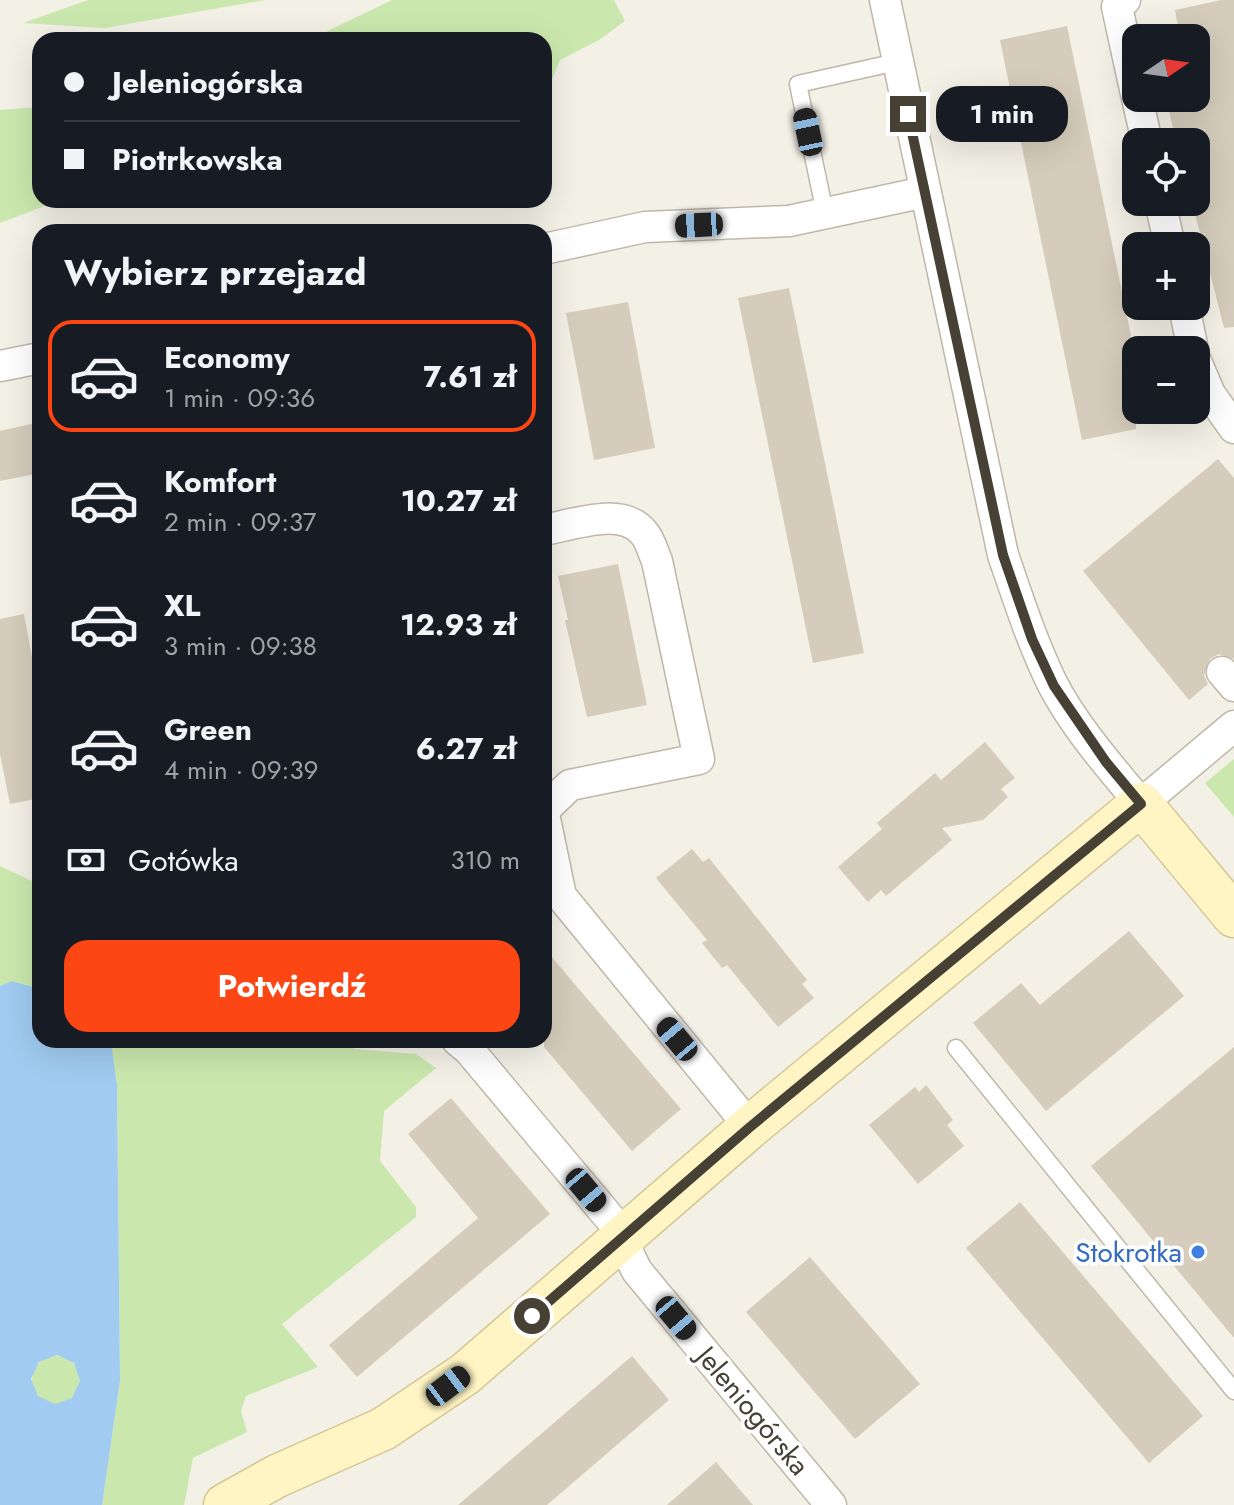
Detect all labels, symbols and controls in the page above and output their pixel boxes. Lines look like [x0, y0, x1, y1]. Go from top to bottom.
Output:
north arrow [1122, 24, 1210, 112]
map controls [1122, 24, 1210, 424]
text: Jeleniogórska [112, 61, 303, 104]
callout: 1 min [936, 86, 1068, 142]
text: 1 min [970, 95, 1034, 133]
route end [890, 96, 926, 132]
car [791, 106, 825, 158]
button: locate [1122, 128, 1210, 216]
text: Piotrkowska [112, 138, 283, 181]
car [674, 212, 724, 238]
button: + [1122, 232, 1210, 320]
text: Wybierz przejazd [64, 246, 367, 298]
text: Economy [164, 336, 290, 379]
button: − [1122, 336, 1210, 424]
icon: car [68, 340, 140, 412]
text: 7.61 zł [423, 355, 516, 398]
text: 1 min · 09:36 [164, 379, 315, 417]
text: Komfort [164, 460, 276, 503]
icon: car [68, 464, 140, 536]
text: 10.27 zł [401, 479, 516, 522]
text: 2 min · 09:37 [164, 503, 317, 541]
text: XL [164, 584, 200, 627]
icon: car [68, 588, 140, 660]
text: 12.93 zł [400, 603, 516, 646]
text: 3 min · 09:38 [164, 627, 317, 665]
text: Green [164, 708, 252, 751]
icon: car [68, 712, 140, 784]
text: 6.27 zł [416, 727, 516, 770]
text: 4 min · 09:39 [164, 751, 319, 789]
icon: cash [64, 838, 108, 882]
text: Gotówka [128, 839, 239, 882]
text: 310 m [450, 841, 520, 879]
button: Potwierdź [64, 940, 520, 1032]
car [652, 1013, 702, 1065]
car [561, 1164, 611, 1216]
place label: Stokrotka [1075, 1232, 1182, 1273]
marker: Stokrotka [1189, 1243, 1207, 1261]
car [651, 1292, 701, 1344]
route start [514, 1298, 550, 1334]
street label: Jeleniogórska [684, 1335, 819, 1484]
car [422, 1362, 474, 1410]

